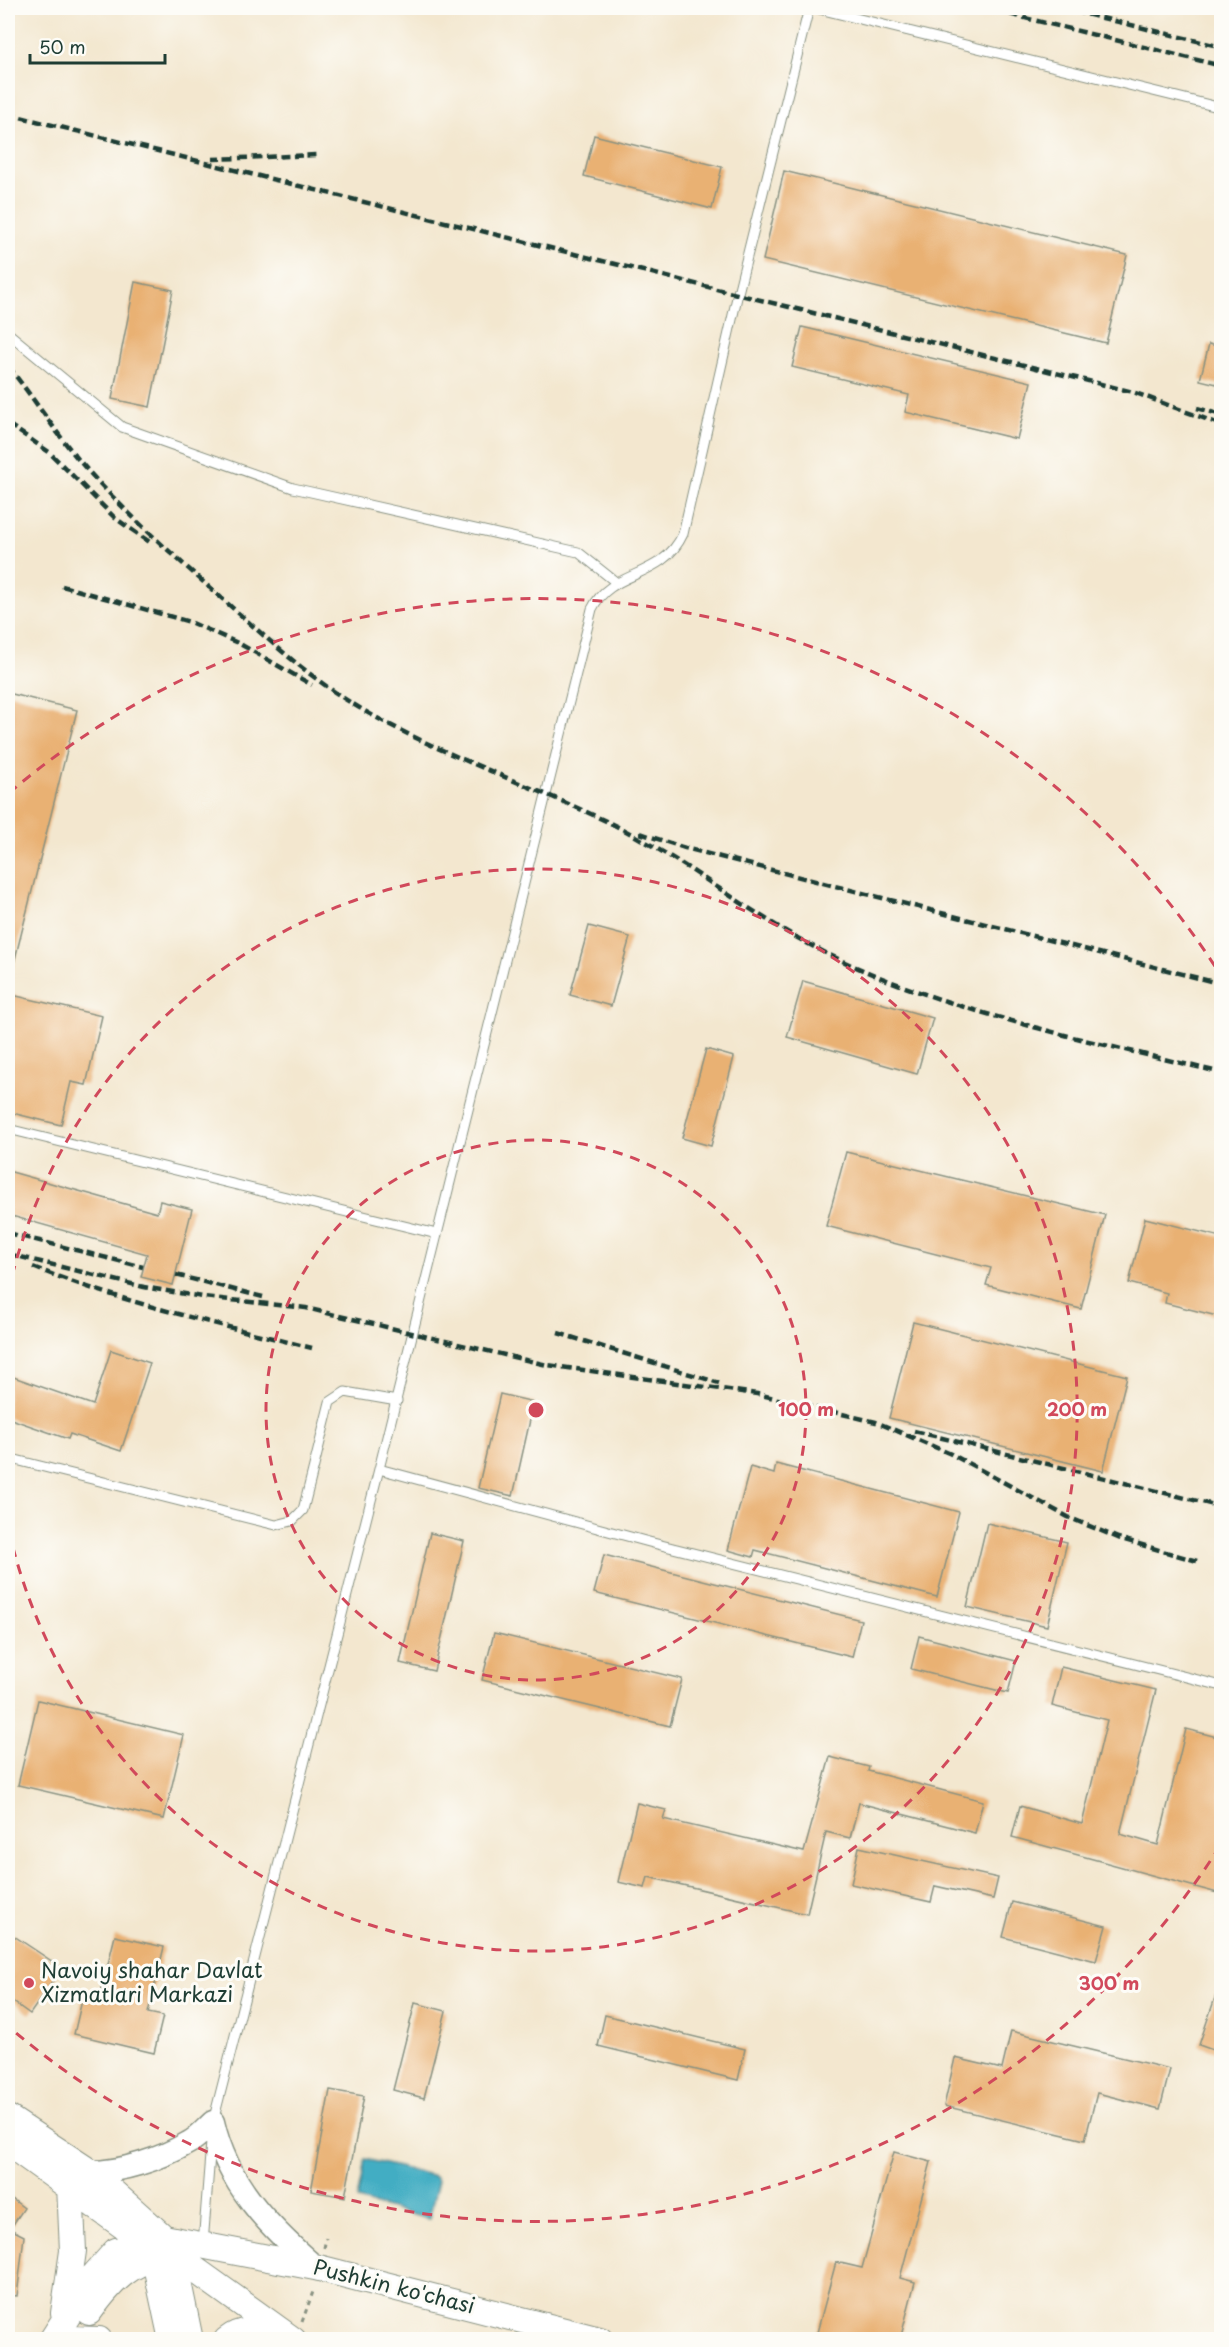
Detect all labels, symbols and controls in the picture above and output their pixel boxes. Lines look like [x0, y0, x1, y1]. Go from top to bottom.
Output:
scale bar [30, 27, 165, 65]
text: 50 m [39, 33, 86, 60]
text: 100 m [778, 1395, 834, 1422]
text: 200 m [1047, 1395, 1107, 1422]
centre of rings [526, 1400, 546, 1420]
place label: Navoiy shahar Davlat Xizmatlari Markazi [41, 1953, 263, 2009]
text: 300 m [1079, 1969, 1139, 1996]
marker: Navoiy shahar Davlat Xizmatlari Markazi [22, 1976, 36, 1990]
street label: Pushkin ko'chasi [310, 2250, 479, 2321]

